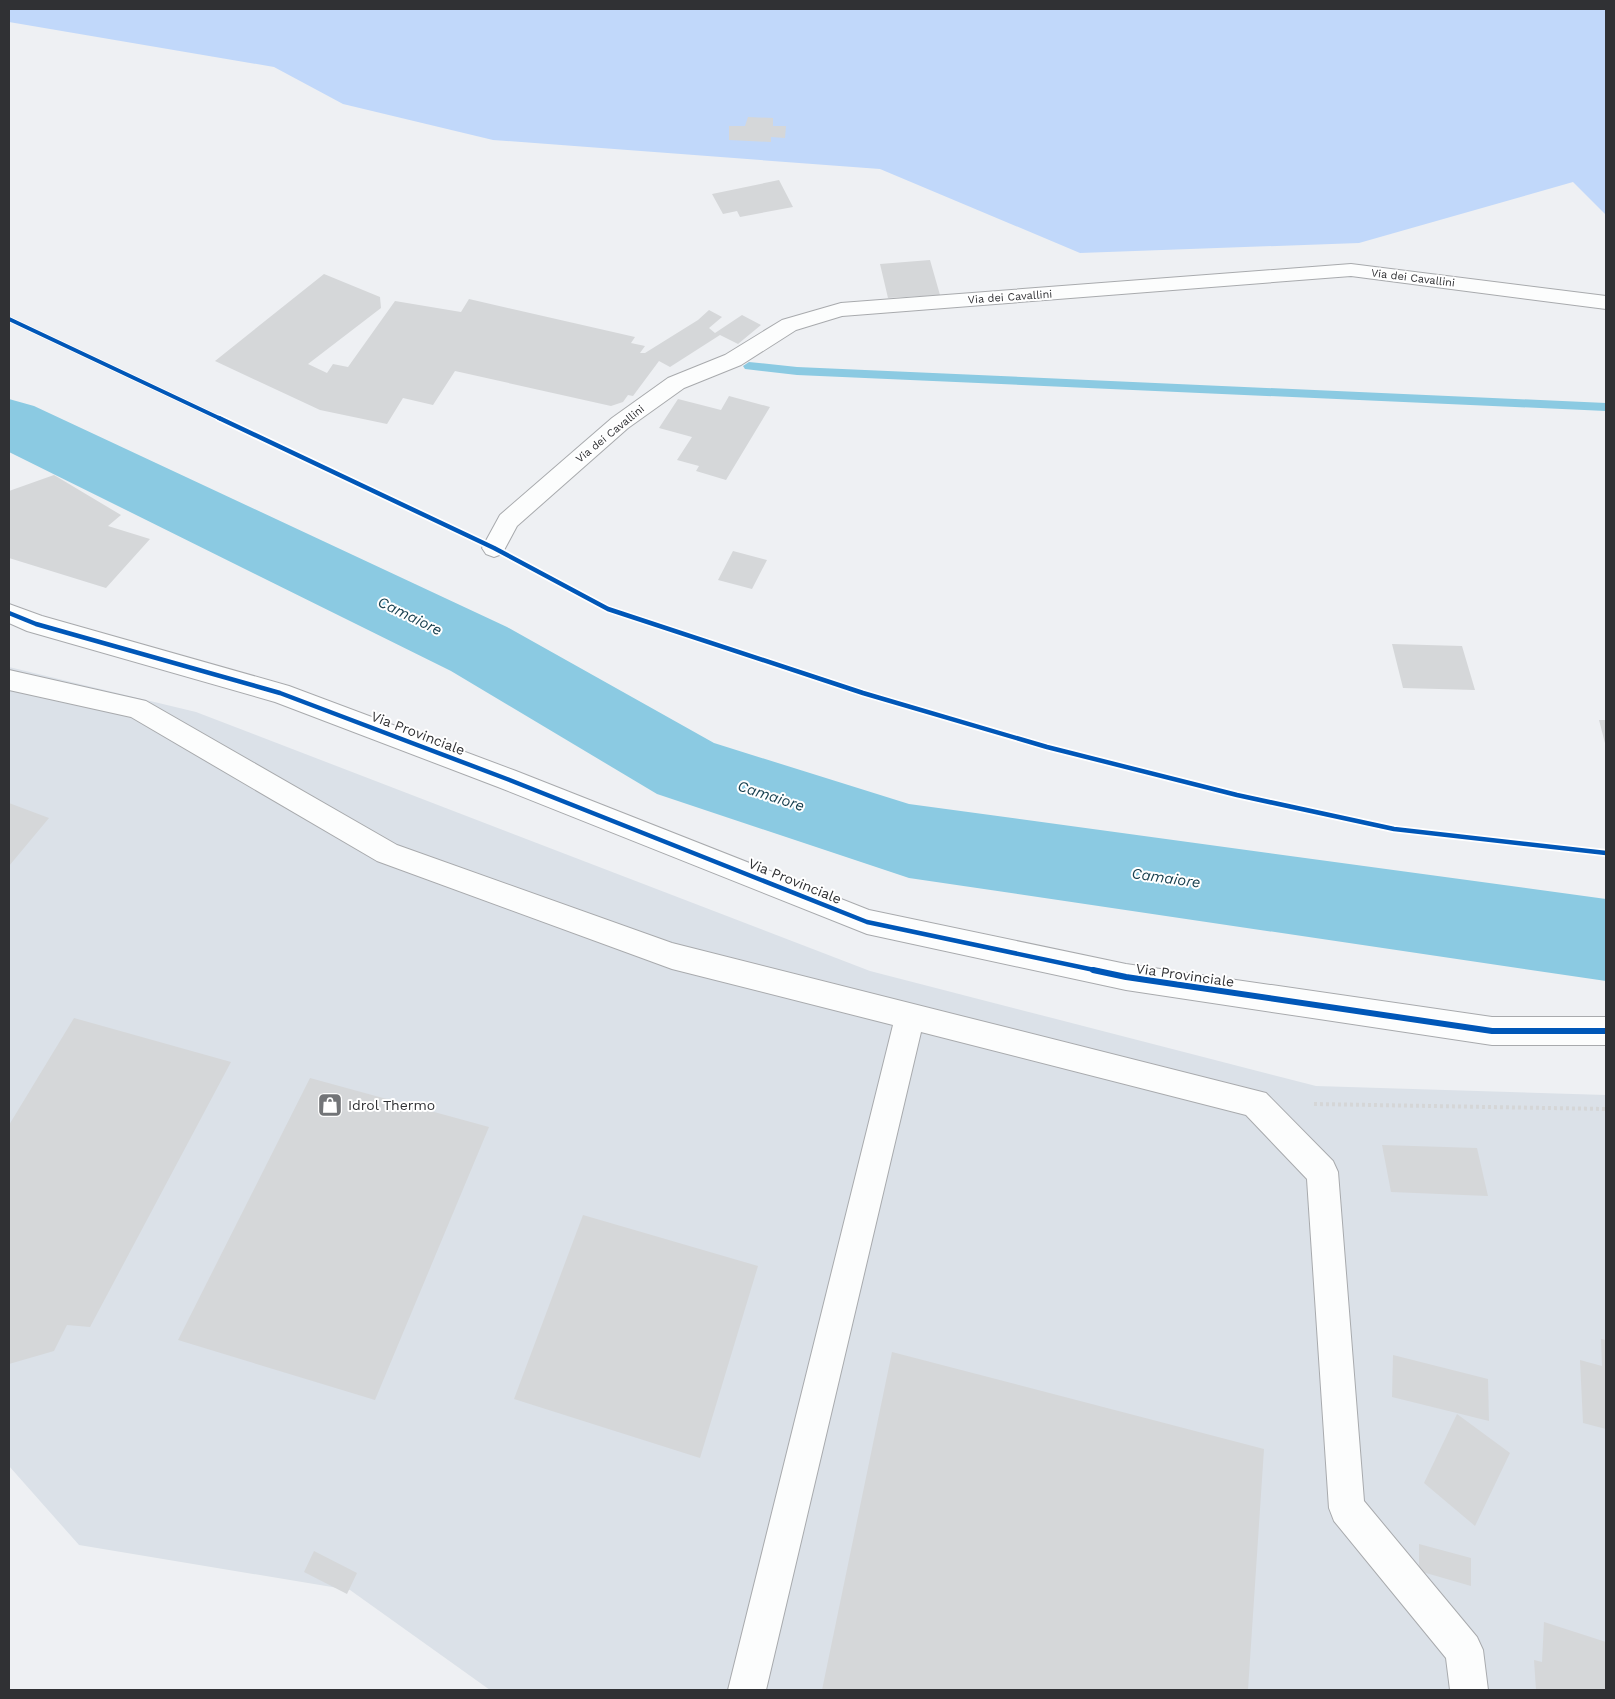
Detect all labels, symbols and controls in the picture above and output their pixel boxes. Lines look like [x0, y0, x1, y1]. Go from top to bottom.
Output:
street label: Via dei Cavallini [1370, 266, 1456, 290]
street label: Via dei Cavallini [967, 288, 1053, 306]
street label: Via dei Cavallini [573, 402, 647, 466]
water label: Camaiore [375, 593, 445, 639]
street label: Via Provinciale [369, 708, 467, 758]
water label: Camaiore [735, 777, 807, 815]
street label: Via Provinciale [746, 855, 844, 907]
water label: Camaiore [1130, 864, 1202, 892]
street label: Via Provinciale [1135, 960, 1235, 990]
shop icon: Idrol Thermo [317, 1092, 343, 1118]
place label: Idrol Thermo [348, 1097, 435, 1113]

